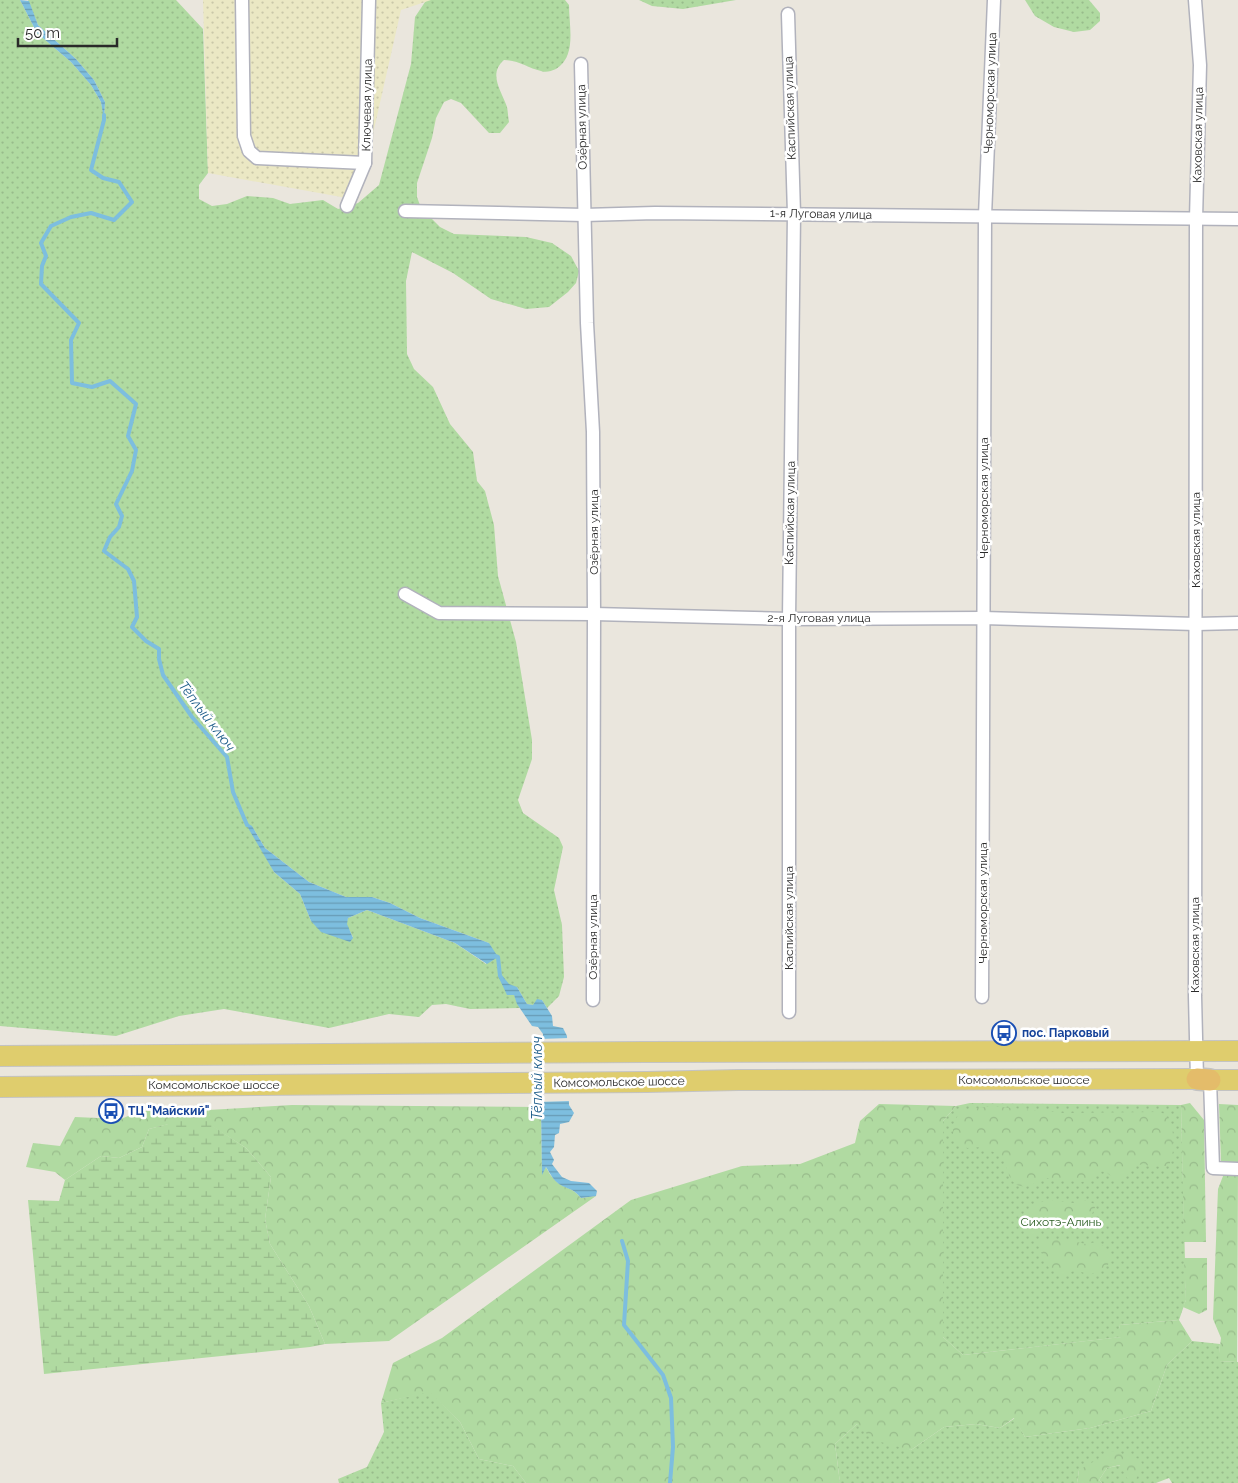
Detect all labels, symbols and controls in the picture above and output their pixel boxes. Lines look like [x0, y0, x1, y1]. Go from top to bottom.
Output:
scale bar [18, 15, 116, 47]
text: 50 m [25, 24, 60, 42]
street label: Черноморская улица [981, 32, 999, 154]
street label: Каспийская улица [781, 56, 799, 160]
street label: Ключевая улица [359, 58, 375, 152]
street label: Озёрная улица [574, 84, 590, 170]
street label: Каховская улица [1190, 87, 1206, 183]
street label: 1-я Луговая улица [770, 206, 872, 222]
street label: Черноморская улица [977, 437, 991, 559]
street label: Каспийская улица [782, 461, 798, 565]
street label: Озёрная улица [587, 489, 601, 575]
street label: Каховская улица [1189, 492, 1203, 588]
street label: 2-я Луговая улица [767, 611, 871, 625]
water label: Тёплый ключ [176, 678, 238, 754]
street label: Черноморская улица [976, 842, 990, 964]
street label: Каспийская улица [782, 866, 796, 970]
street label: Озёрная улица [586, 894, 600, 980]
street label: Каховская улица [1188, 897, 1202, 993]
bus stop icon: пос. Парковый [991, 1020, 1017, 1046]
place label: пос. Парковый [1022, 1026, 1109, 1040]
water label: Тёплый ключ [529, 1036, 545, 1120]
street label: Комсомольское шоссе [958, 1073, 1090, 1087]
street label: Комсомольское шоссе [553, 1074, 685, 1090]
street label: Комсомольское шоссе [148, 1078, 280, 1092]
bus stop icon: ТЦ "Майский" [98, 1098, 124, 1124]
place label: ТЦ "Майский" [128, 1104, 210, 1118]
park label: Сихотэ-Алинь [1021, 1215, 1102, 1229]

